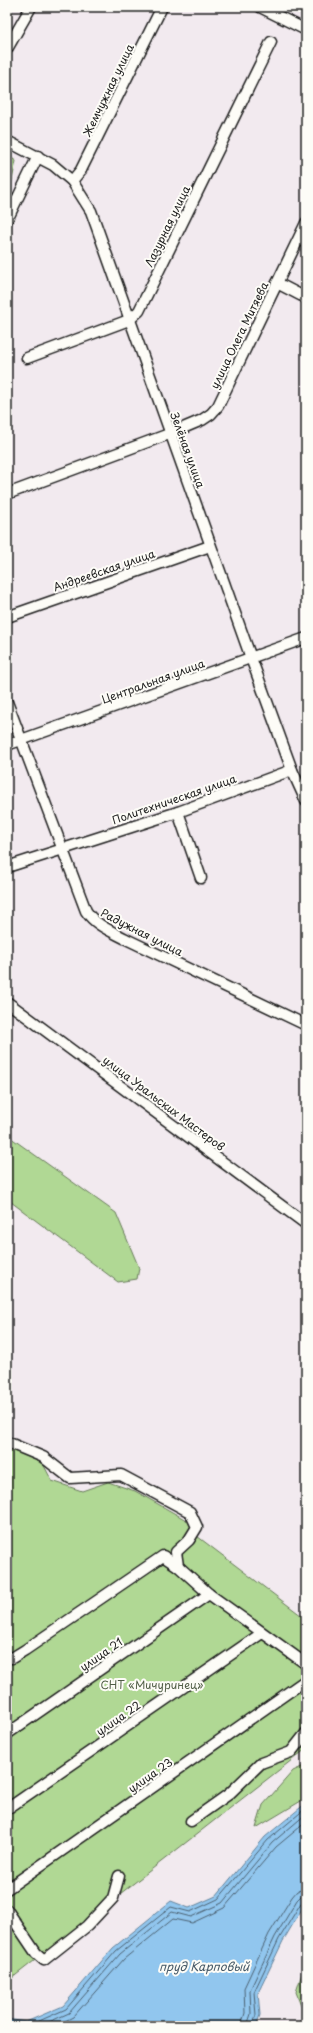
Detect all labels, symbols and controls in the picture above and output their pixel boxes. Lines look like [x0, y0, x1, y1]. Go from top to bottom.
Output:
street label: Жемчужная улица [78, 41, 138, 139]
street label: Лазурная улица [140, 182, 194, 269]
street label: улица Олега Митяева [206, 278, 272, 391]
street label: Зелёная улица [166, 410, 210, 490]
street label: Андреевская улица [51, 545, 157, 595]
street label: Центральная улица [99, 654, 207, 708]
street label: Политехническая улица [110, 770, 238, 828]
street label: Радужная улица [98, 904, 186, 960]
street label: улица Уральских Мастеров [99, 1051, 229, 1155]
street label: улица 21 [76, 1633, 126, 1675]
park label: СНТ «Мичуринец» [101, 1676, 203, 1693]
street label: улица 22 [92, 1696, 144, 1740]
street label: улица 23 [124, 1753, 176, 1797]
water label: пруд Карповый [159, 1957, 251, 1975]

